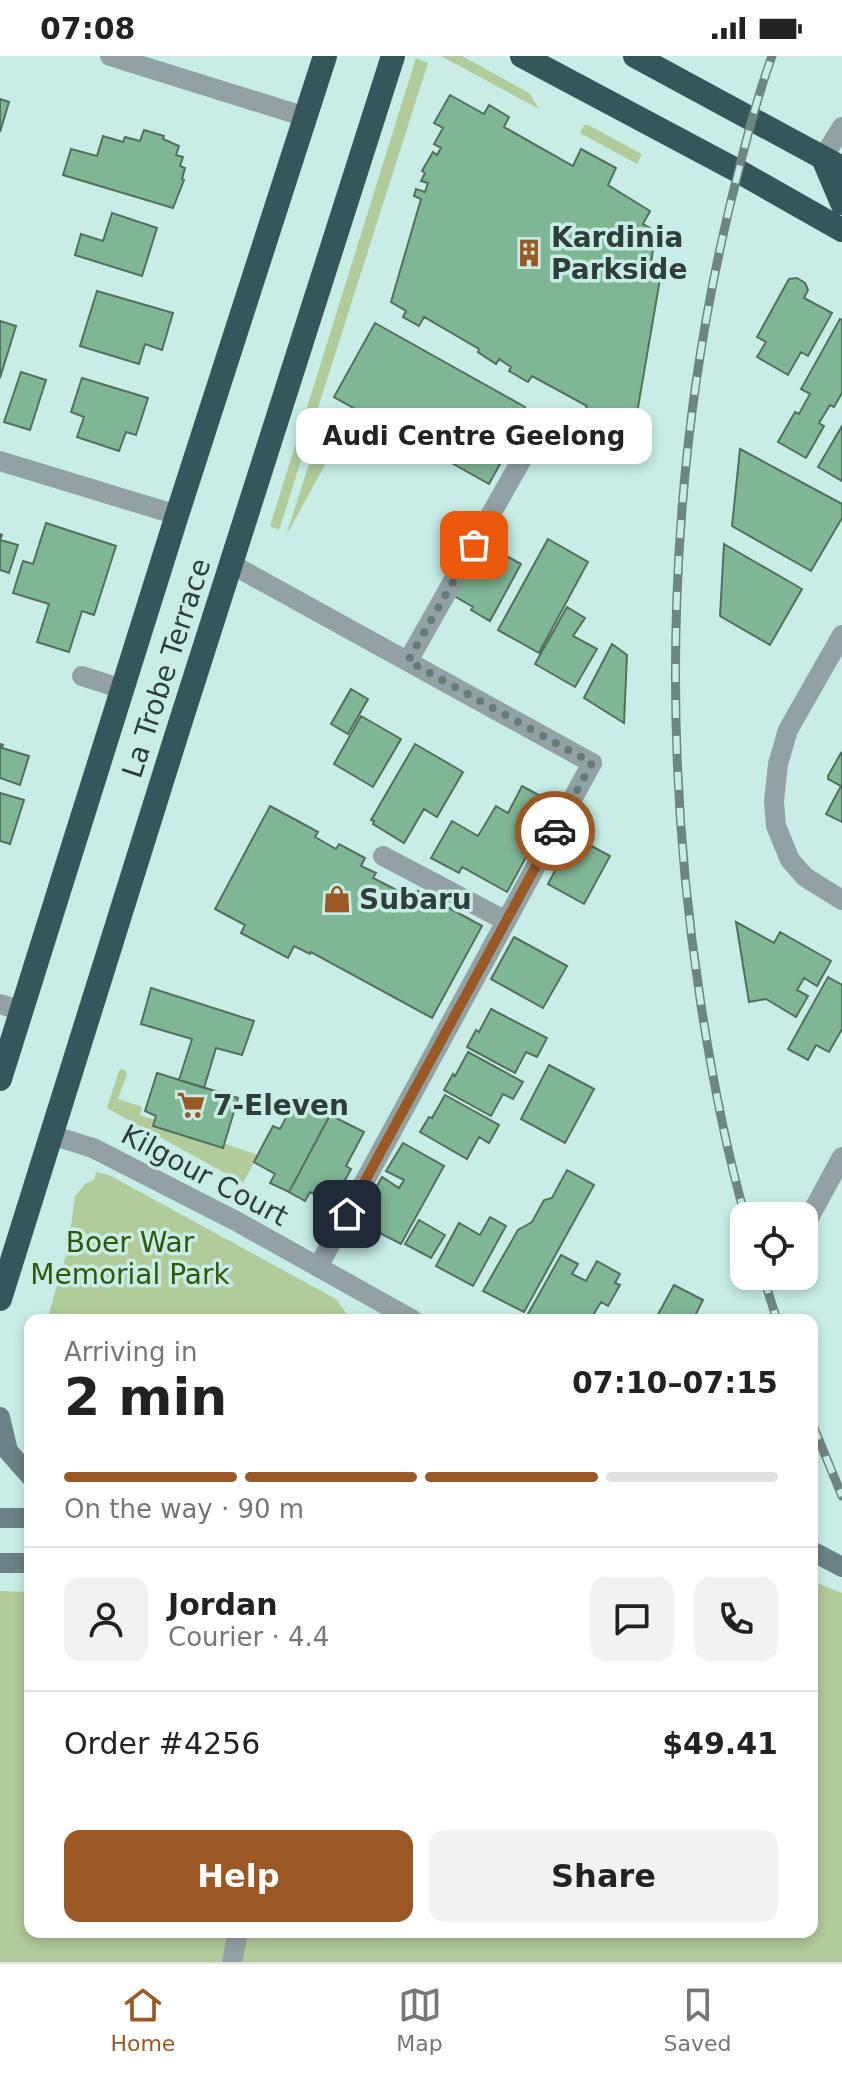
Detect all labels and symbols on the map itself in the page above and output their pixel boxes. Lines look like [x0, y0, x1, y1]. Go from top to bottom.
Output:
place label: Kardinia Parkside [551, 221, 687, 286]
building icon: Kardinia Parkside [514, 238, 544, 268]
callout: Audi Centre Geelong [296, 409, 652, 465]
pin [440, 511, 508, 579]
street label: La Trobe Terrace [115, 554, 217, 782]
courier [515, 791, 595, 871]
place label: Subaru [359, 883, 472, 916]
shop icon: Subaru [322, 884, 352, 914]
place label: 7-Eleven [213, 1089, 349, 1122]
supermarket icon: 7-Eleven [176, 1090, 206, 1120]
street label: Kilgour Court [116, 1118, 294, 1233]
pin [313, 1180, 381, 1248]
park label: Boer War Memorial Park [30, 1226, 230, 1291]

